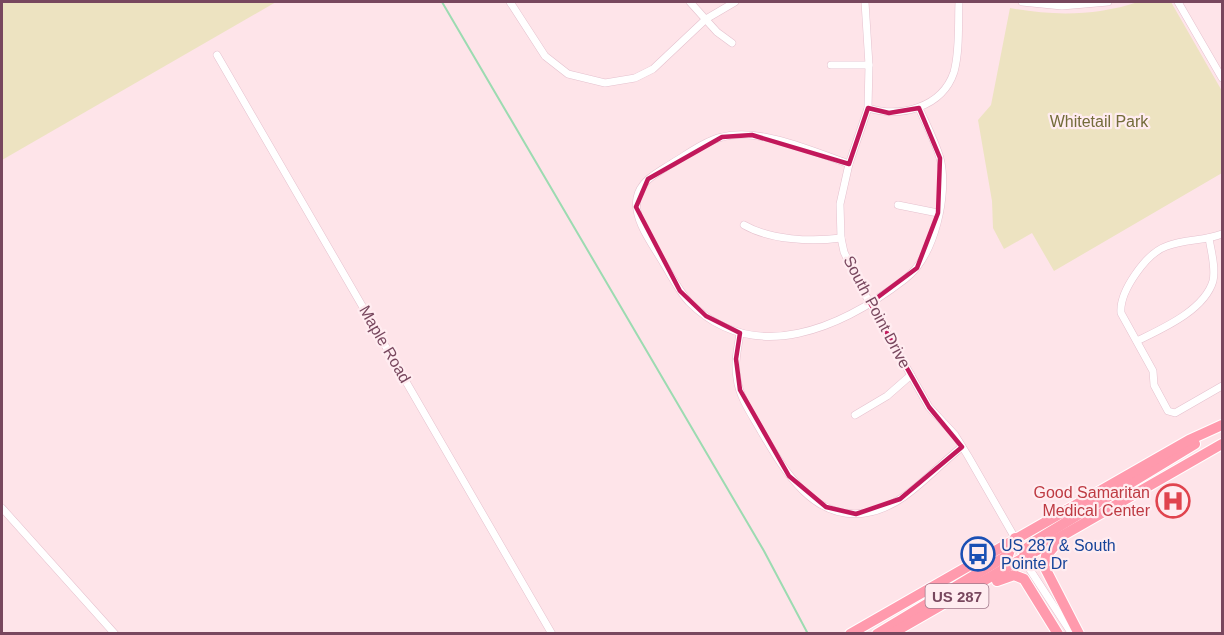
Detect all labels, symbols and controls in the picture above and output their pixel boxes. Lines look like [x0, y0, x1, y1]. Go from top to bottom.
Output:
park label: Whitetail Park [1050, 113, 1149, 130]
street label: South Point Drive [840, 253, 914, 371]
street label: Maple Road [356, 302, 414, 386]
hospital icon: Good Samaritan Medical Center [1155, 483, 1191, 519]
place label: Good Samaritan Medical Center [1033, 484, 1151, 519]
bus stop icon: US 287 & South Pointe Dr [960, 536, 996, 572]
place label: US 287 & South Pointe Dr [1001, 537, 1116, 572]
road number: US 287 [926, 584, 988, 608]

